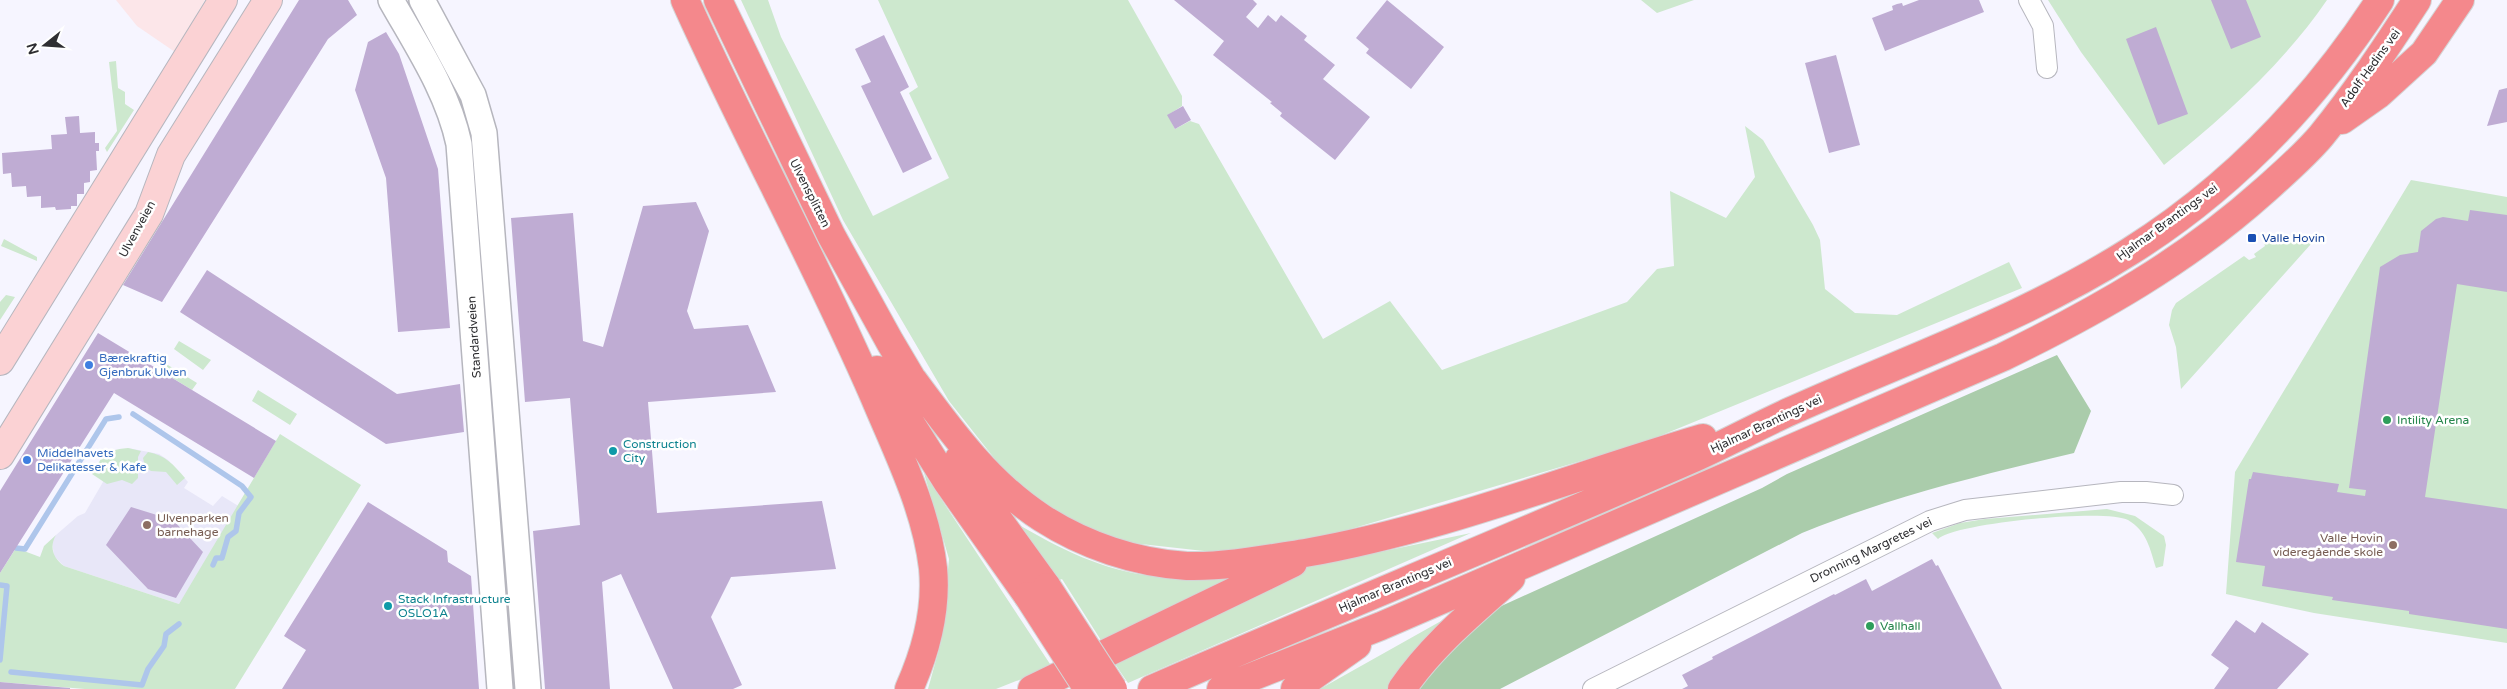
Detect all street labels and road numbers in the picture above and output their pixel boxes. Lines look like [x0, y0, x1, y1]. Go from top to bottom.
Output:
street label: Adolf Hedins vei [2337, 26, 2403, 110]
street label: Ulvensplitten [787, 156, 833, 230]
street label: Hjalmar Brantings vei [2114, 181, 2220, 263]
street label: Ulvenveien [116, 198, 158, 260]
street label: Standardveien [464, 295, 484, 379]
street label: Hjalmar Brantings vei [1708, 392, 1824, 456]
street label: Dronning Margretes vei [1808, 514, 1934, 586]
street label: Hjalmar Brantings vei [1336, 555, 1454, 615]

